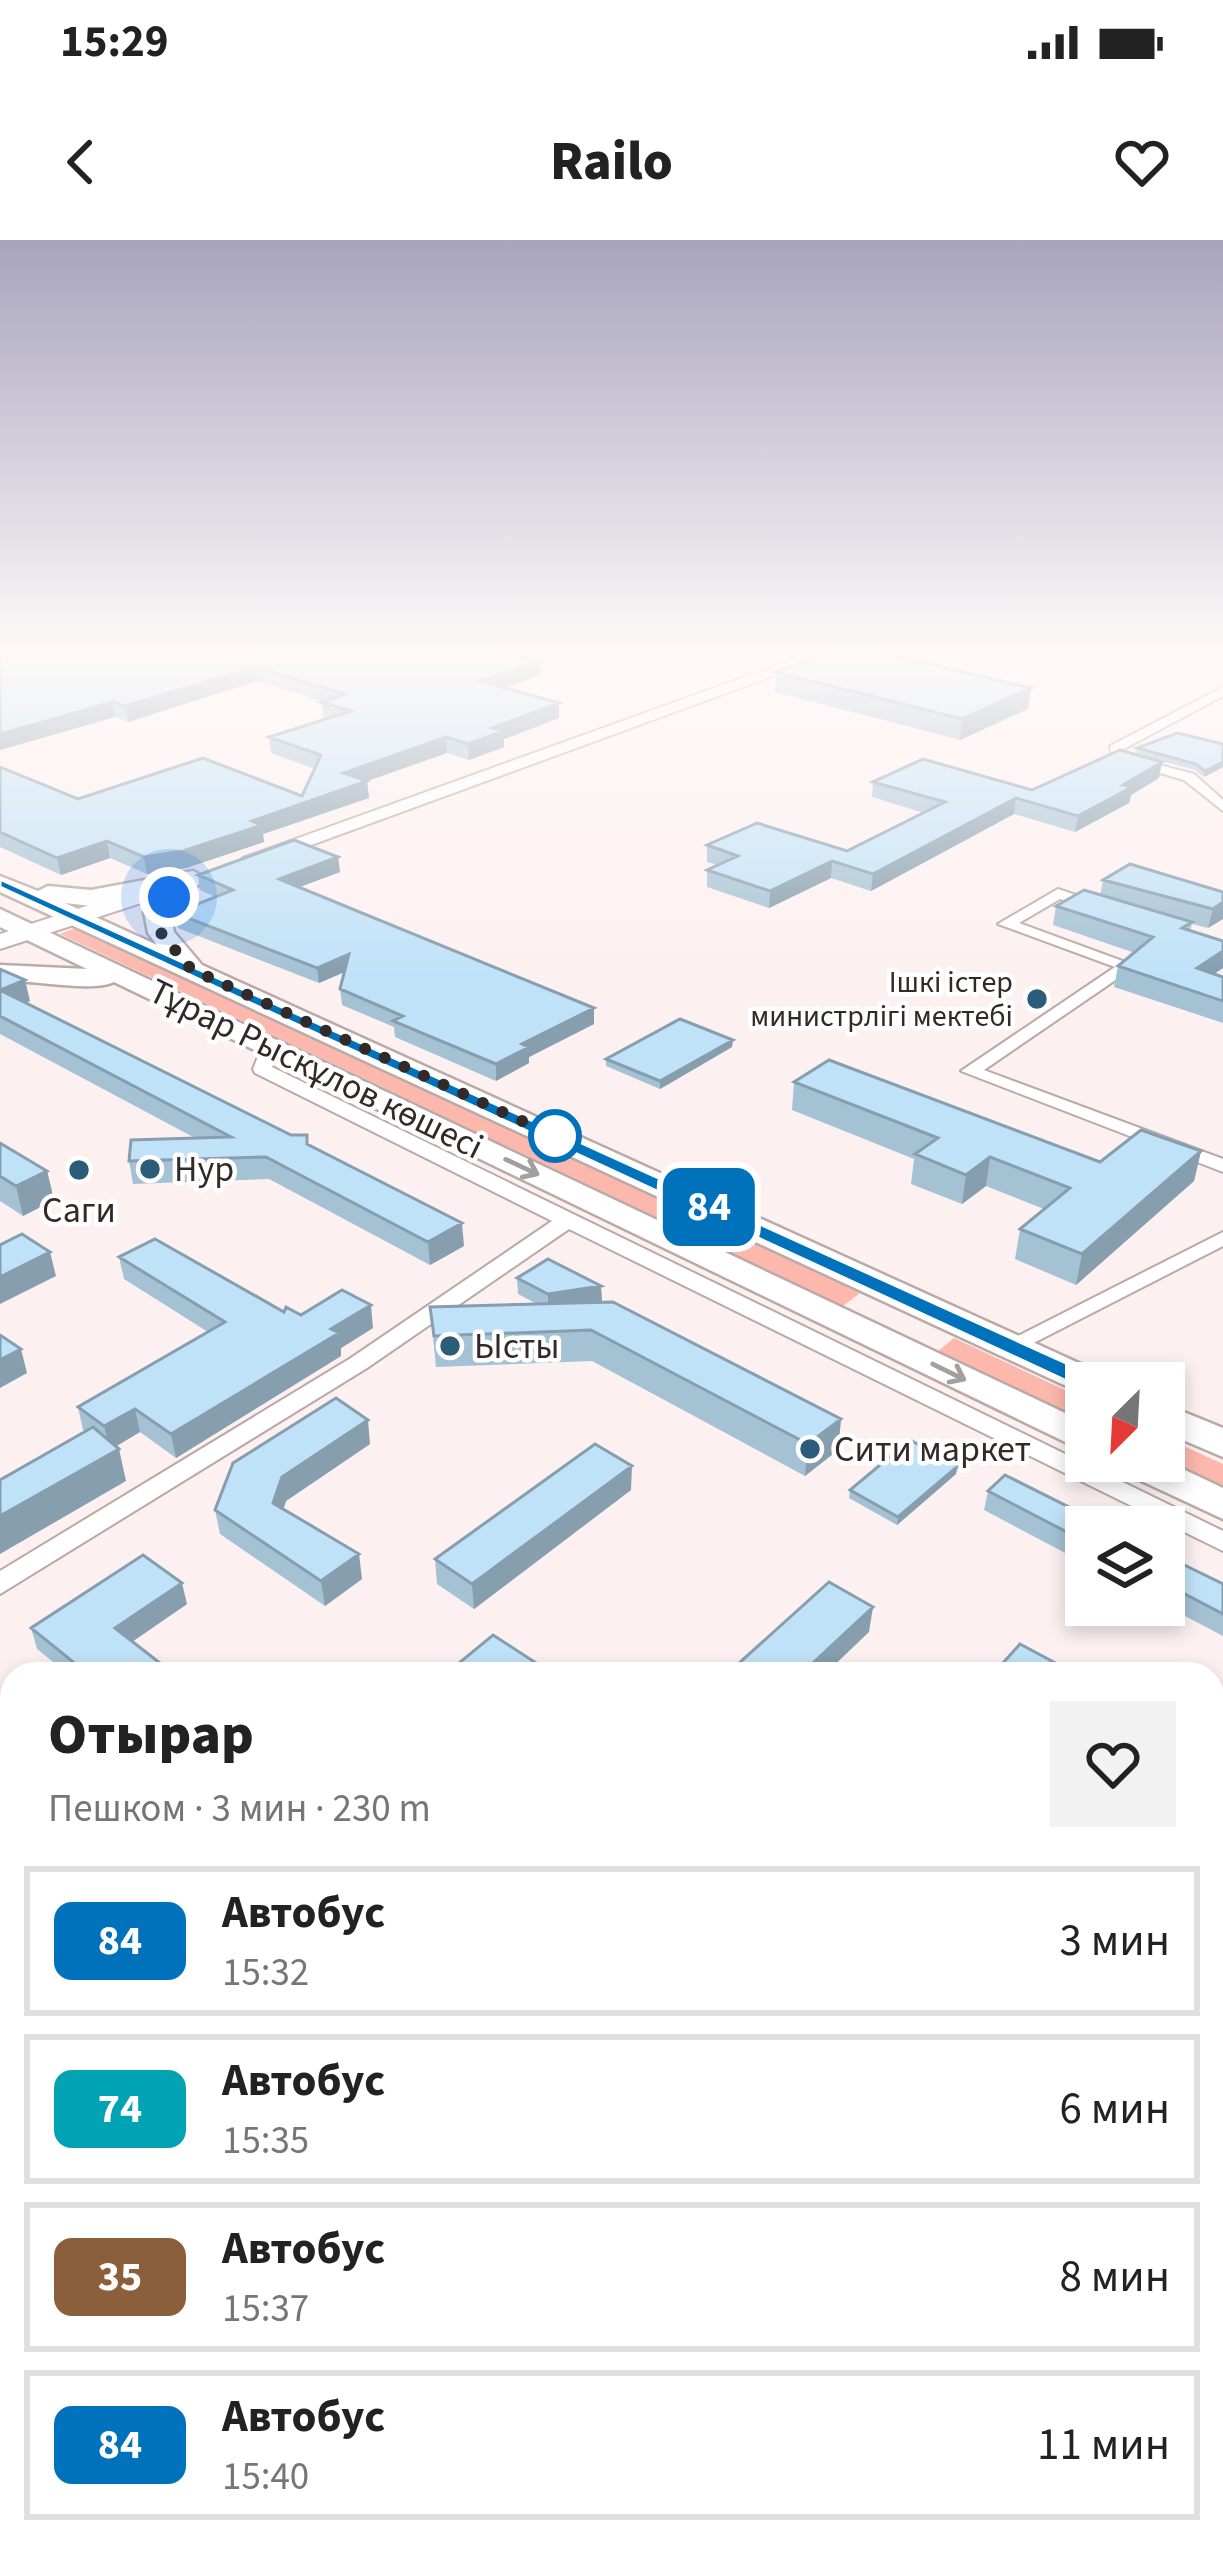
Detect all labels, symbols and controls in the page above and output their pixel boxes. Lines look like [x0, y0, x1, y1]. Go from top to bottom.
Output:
text: 15:29 [60, 10, 169, 74]
text: Railo [550, 124, 673, 201]
icon: back [48, 129, 114, 195]
icon: heart [1109, 129, 1175, 195]
your location [139, 867, 199, 927]
place label: Ішкі істер министрлігі мектебі [750, 961, 1013, 1038]
street label: Тұрар Рыскұлов көшесі [140, 966, 492, 1172]
marker: Ішкі істер министрлігі мектебі [1024, 986, 1050, 1012]
unlabelled marker [530, 1111, 580, 1161]
place label: Нур [174, 1144, 234, 1195]
marker: Нур [137, 1156, 163, 1182]
marker: Саги [66, 1157, 92, 1183]
one-way arrow [503, 1157, 539, 1179]
line badge: 84 [655, 1168, 763, 1246]
text: 84 [687, 1177, 731, 1237]
place label: Саги [42, 1185, 116, 1236]
place label: Ысты [474, 1321, 560, 1372]
marker: Ысты [437, 1333, 463, 1359]
one-way arrow [931, 1362, 967, 1384]
north arrow [1065, 1362, 1185, 1482]
map controls [1065, 1362, 1185, 1626]
place label: Сити маркет [834, 1424, 1031, 1475]
marker: Сити маркет [797, 1436, 823, 1462]
button: layers [1065, 1506, 1185, 1626]
text: Отырар [48, 1695, 254, 1776]
button: heart [1050, 1701, 1176, 1827]
text: Пешком · 3 мин · 230 m [48, 1781, 431, 1837]
text: Автобус [222, 1881, 385, 1945]
text: 3 мин [1059, 1909, 1170, 1973]
text: 84 [98, 1911, 142, 1971]
text: 15:32 [222, 1945, 309, 2001]
text: Автобус [222, 2049, 385, 2113]
text: 6 мин [1059, 2077, 1170, 2141]
text: 74 [98, 2079, 142, 2139]
text: 15:35 [222, 2113, 309, 2169]
text: Автобус [222, 2217, 385, 2281]
text: 8 мин [1059, 2245, 1170, 2309]
text: 35 [98, 2247, 142, 2307]
text: 15:37 [222, 2281, 309, 2337]
text: Автобус [222, 2385, 385, 2449]
text: 11 мин [1037, 2413, 1170, 2477]
text: 84 [98, 2415, 142, 2475]
text: 15:40 [222, 2449, 309, 2505]

